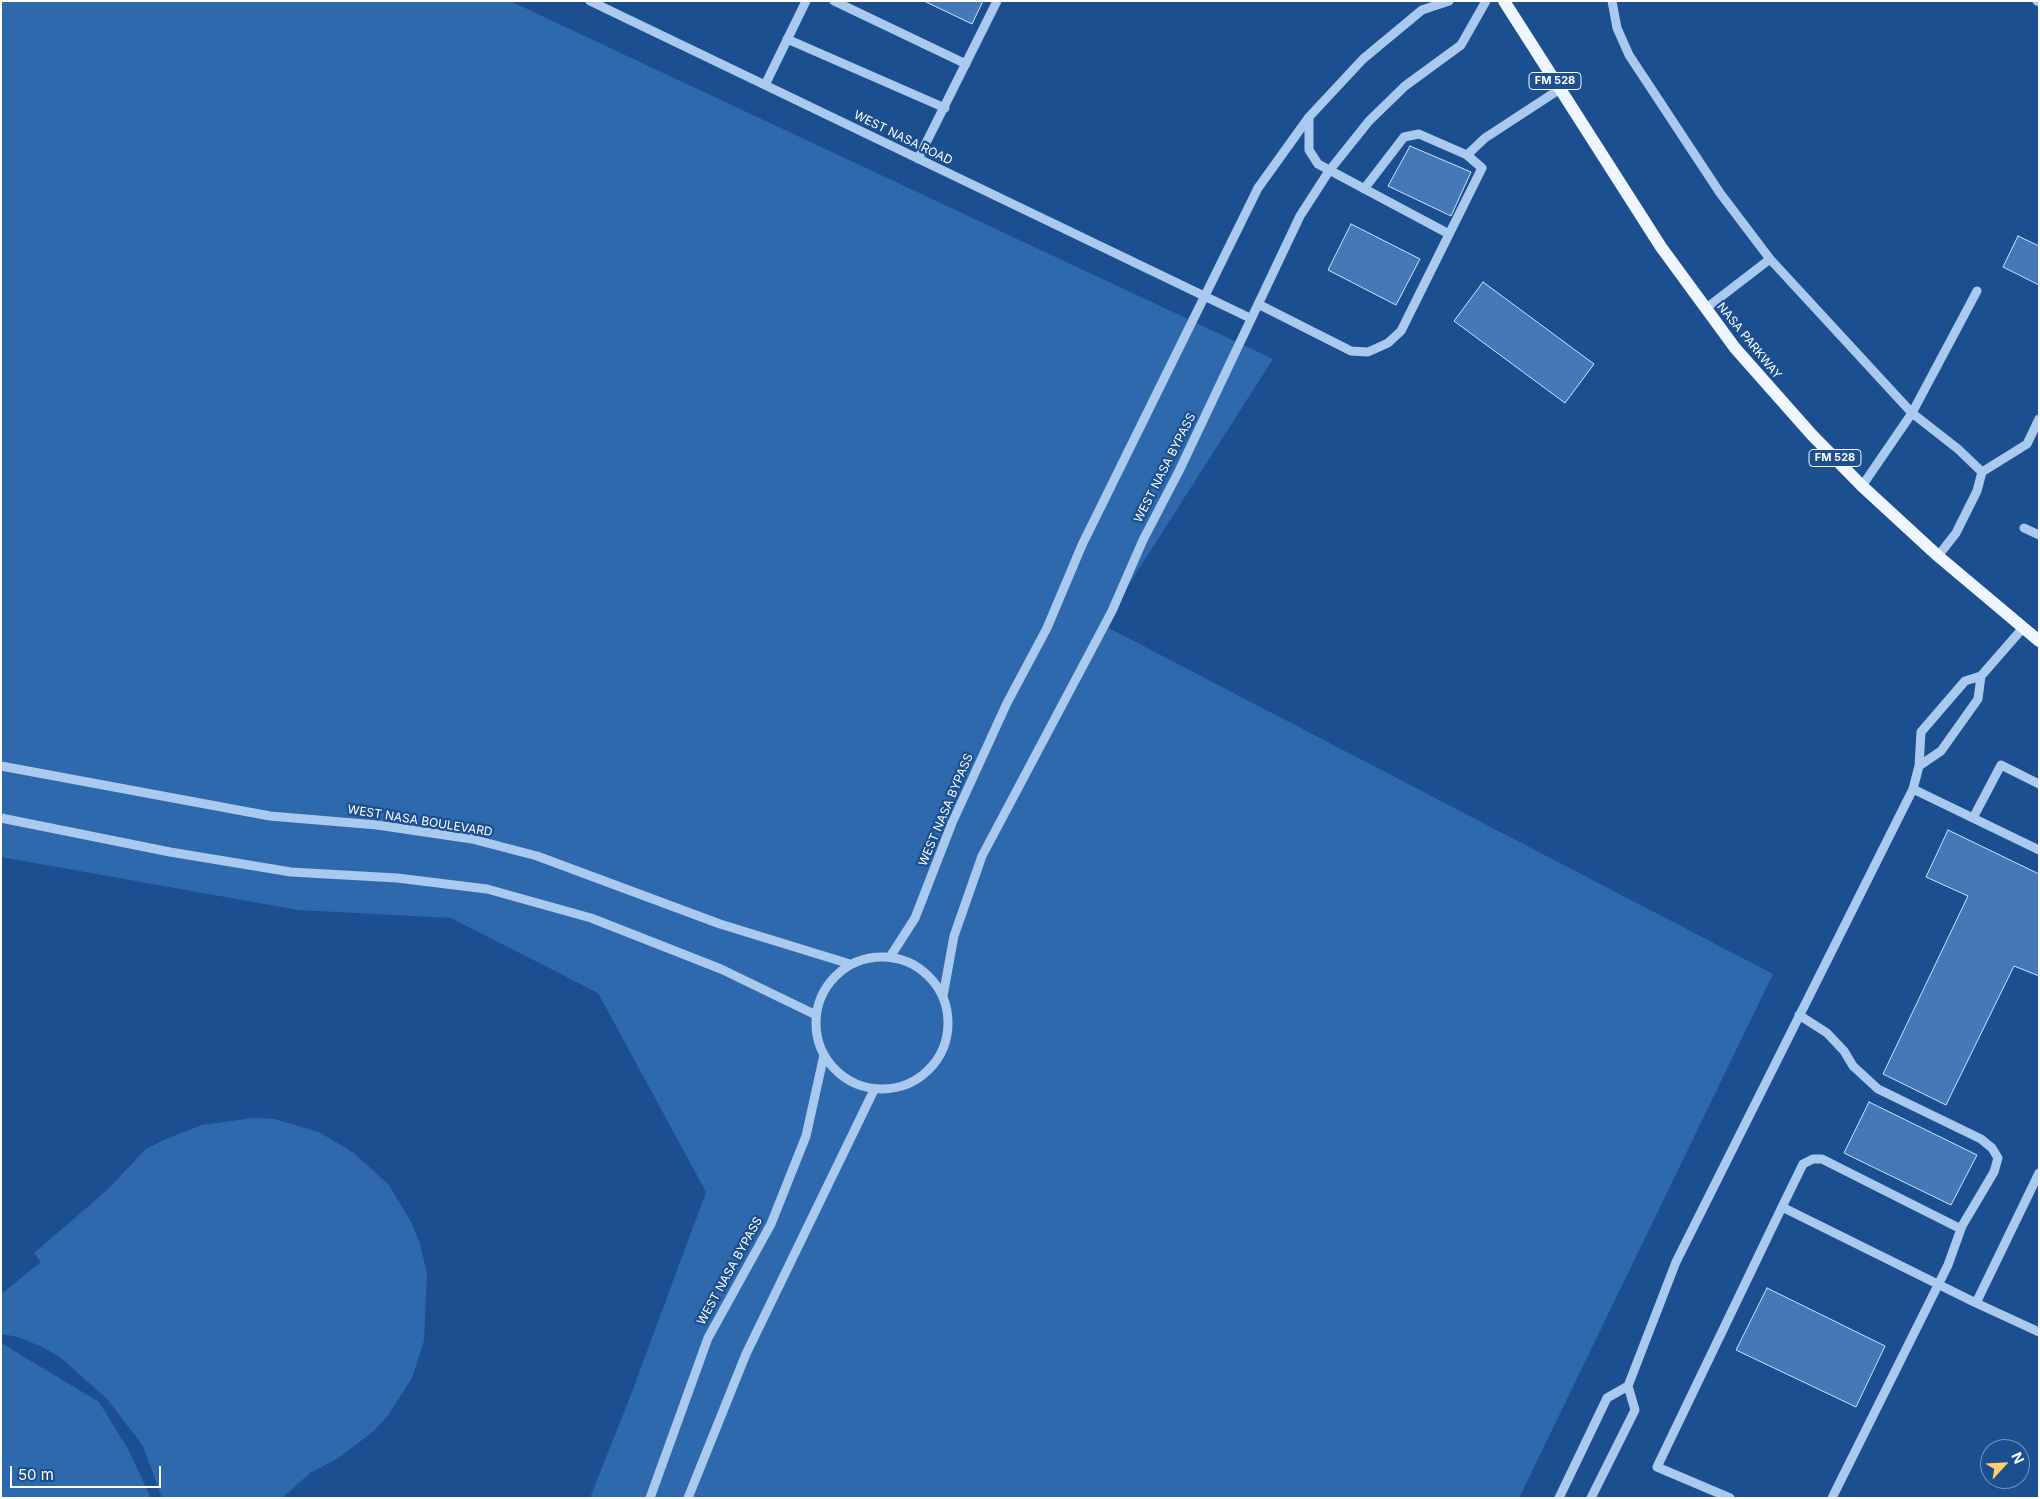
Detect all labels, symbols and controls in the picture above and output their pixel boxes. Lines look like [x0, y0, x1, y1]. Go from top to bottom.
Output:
road number: FM 528 [1529, 72, 1581, 90]
street label: WEST NASA ROAD [851, 108, 955, 168]
street label: NASA PARKWAY [1714, 300, 1784, 382]
street label: WEST NASA BYPASS [1131, 411, 1199, 525]
road number: FM 528 [1809, 449, 1861, 466]
street label: WEST NASA BYPASS [916, 752, 976, 868]
street label: WEST NASA BOULEVARD [346, 802, 494, 840]
street label: WEST NASA BYPASS [694, 1215, 766, 1327]
north arrow [1980, 1439, 2030, 1489]
text: N [2008, 1449, 2028, 1466]
scale bar [12, 1456, 164, 1488]
text: 50 m [18, 1465, 54, 1484]

